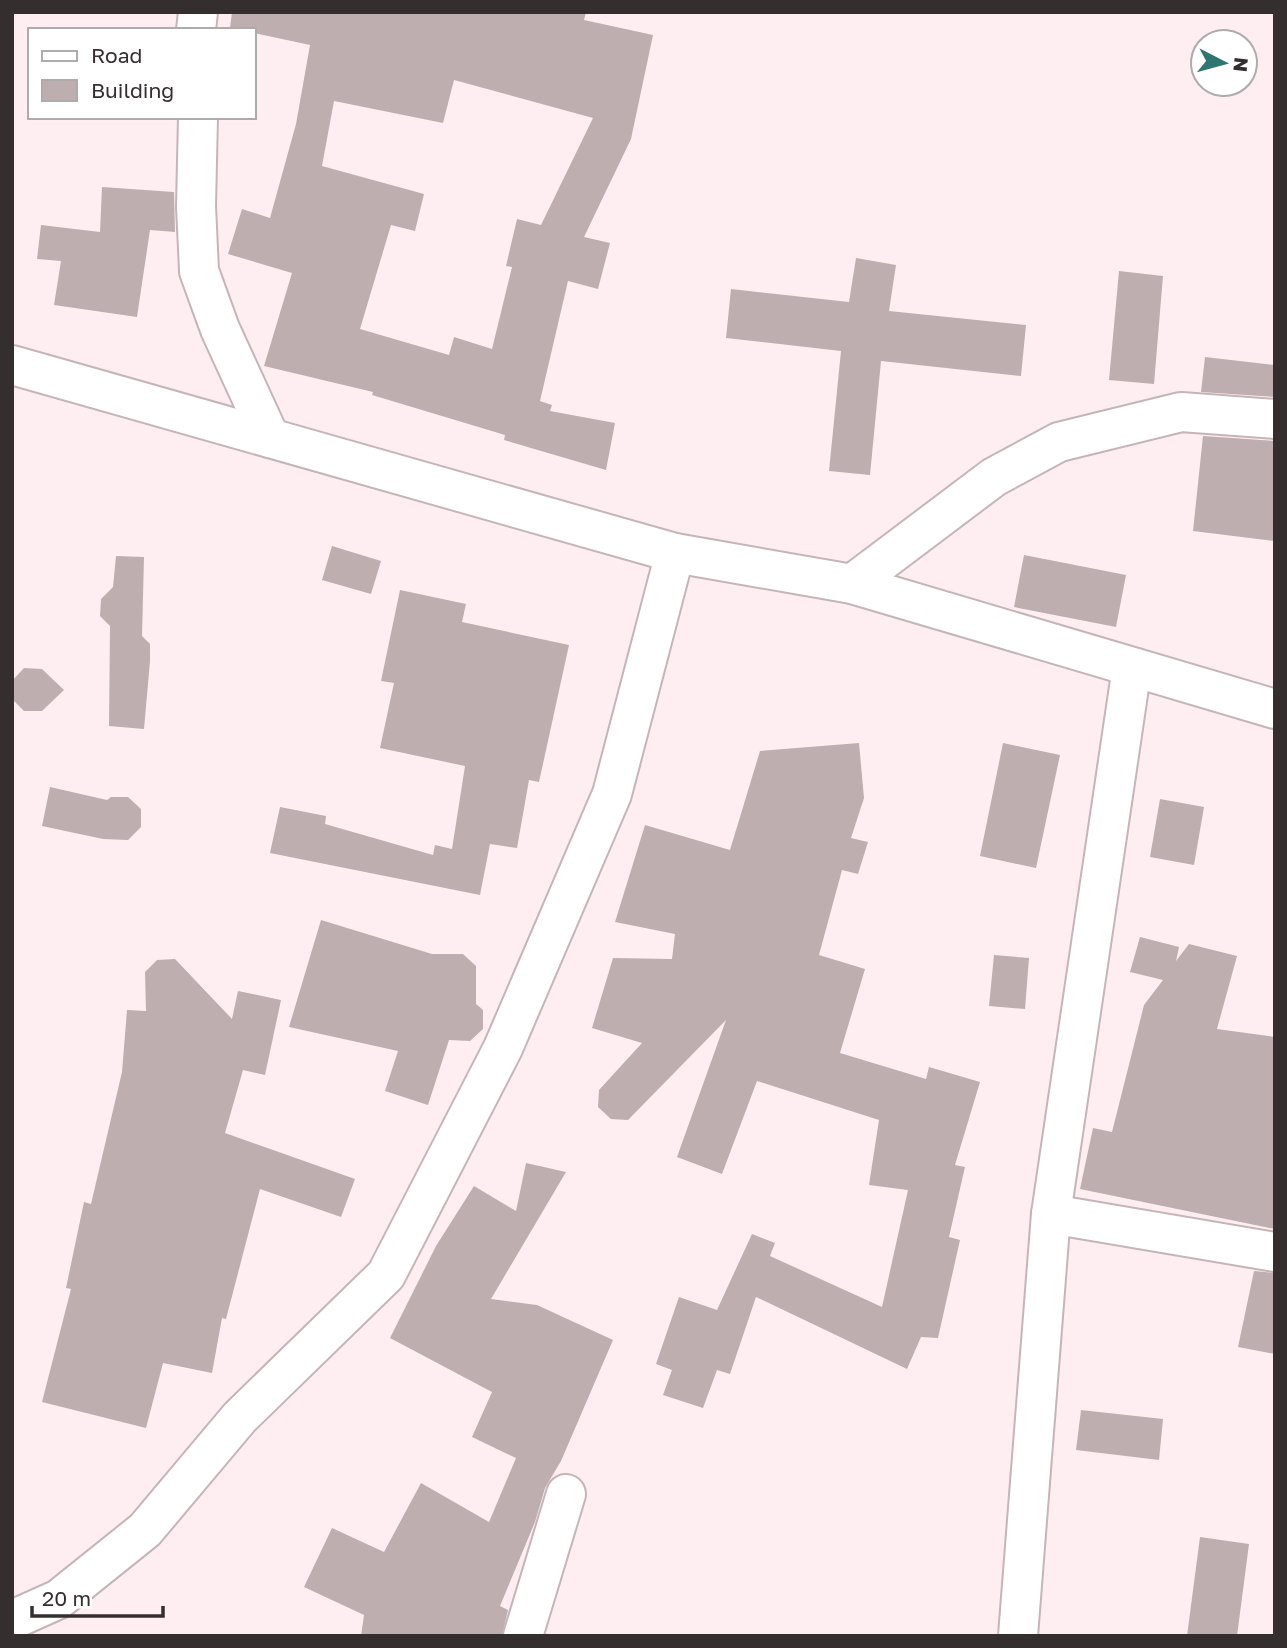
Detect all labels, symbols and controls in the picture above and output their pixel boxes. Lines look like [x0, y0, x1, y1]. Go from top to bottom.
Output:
legend [28, 28, 256, 119]
north arrow [1189, 28, 1259, 98]
text: Road [91, 42, 142, 68]
text: N [1229, 56, 1254, 73]
text: Building [91, 77, 174, 103]
scale bar [32, 1574, 163, 1618]
text: 20 m [42, 1585, 91, 1611]

